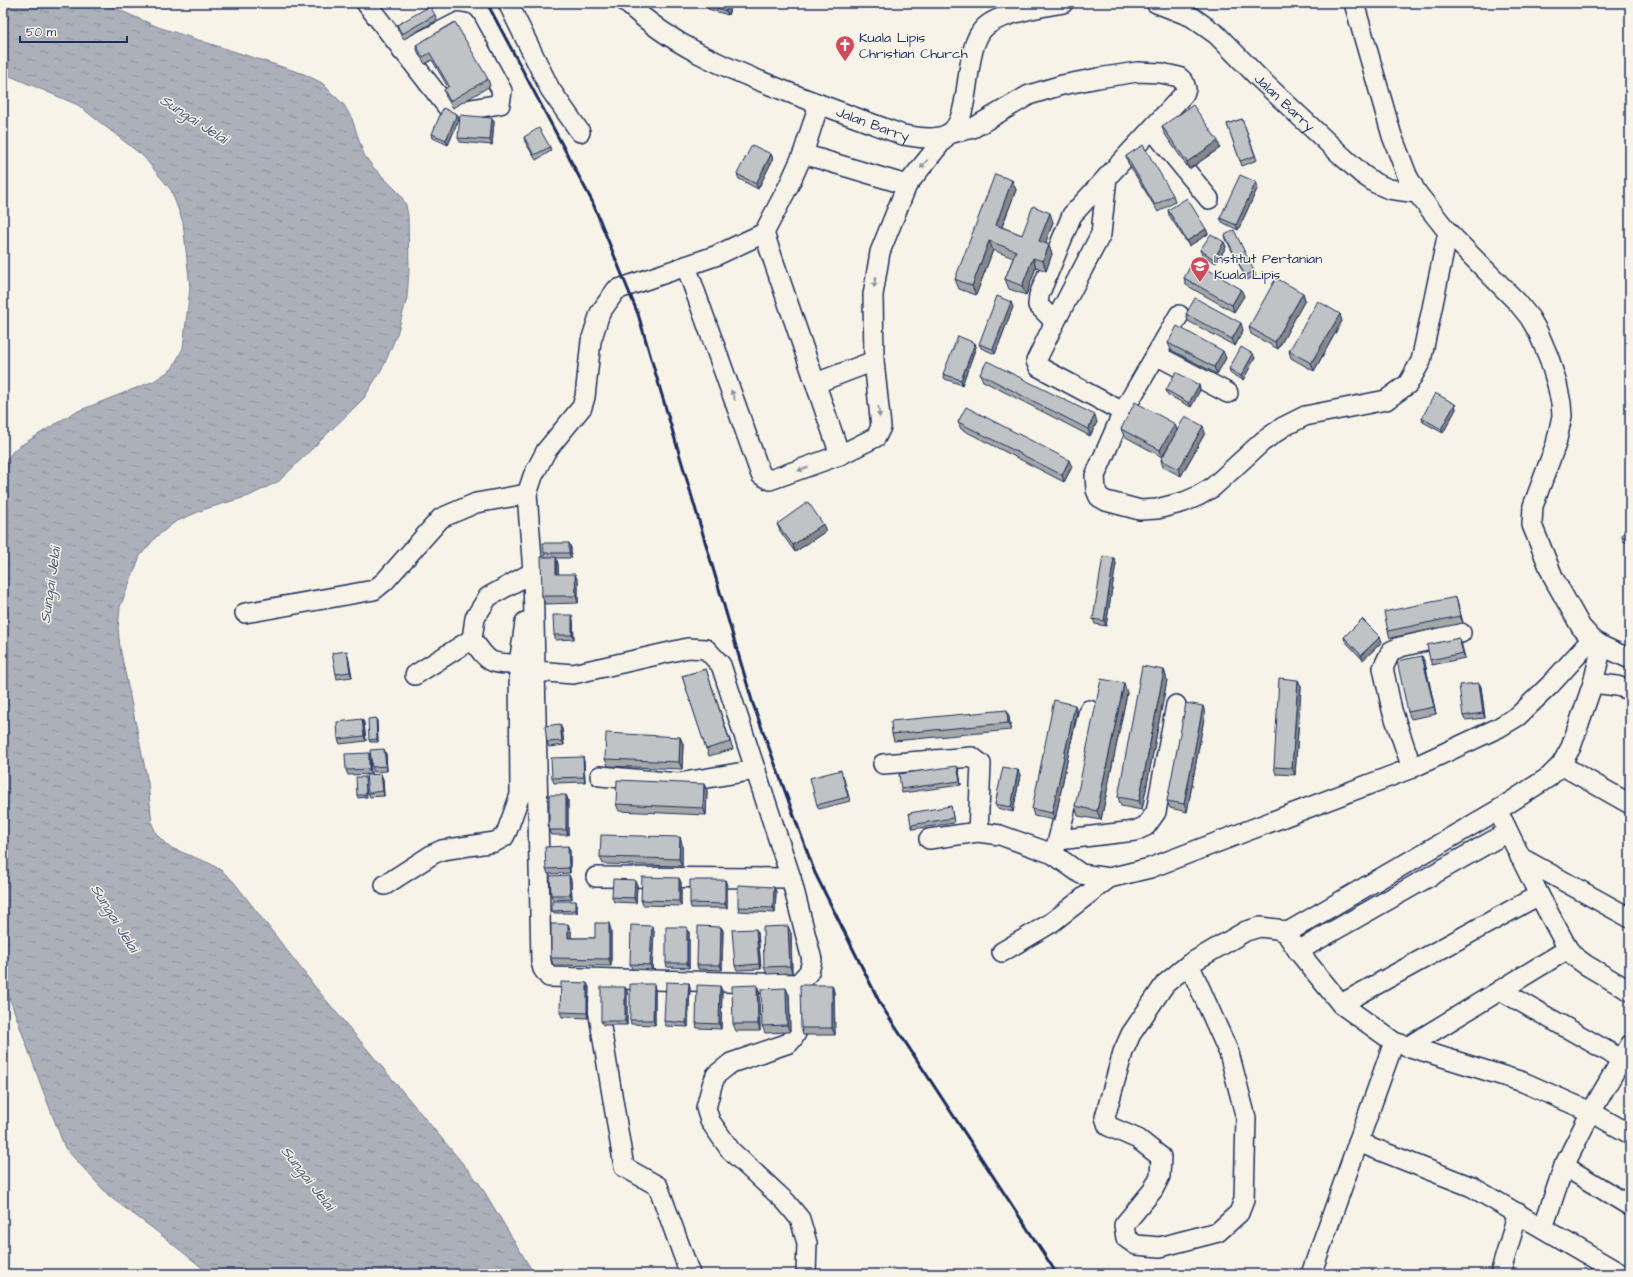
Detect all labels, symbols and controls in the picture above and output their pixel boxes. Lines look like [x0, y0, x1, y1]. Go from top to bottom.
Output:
scale bar [20, 18, 127, 44]
text: 50 m [26, 24, 57, 41]
place label: Kuala Lipis Christian Church [859, 28, 968, 64]
church icon: Kuala Lipis Christian Church [834, 34, 856, 62]
street label: Jalan Barry [1249, 69, 1319, 137]
water label: Sungai Jelai [155, 90, 233, 151]
street label: Jalan Barry [833, 102, 911, 147]
one-way arrow [919, 158, 928, 169]
place label: Institut Pertanian Kuala Lipis [1214, 249, 1322, 285]
school or university icon: Institut Pertanian Kuala Lipis [1189, 255, 1211, 283]
one-way arrow [872, 276, 878, 288]
one-way arrow [729, 389, 735, 401]
one-way arrow [876, 406, 883, 418]
one-way arrow [797, 467, 809, 473]
water label: Sungai Jelai [35, 544, 67, 625]
water label: Sungai Jelai [84, 880, 145, 958]
water label: Sungai Jelai [275, 1142, 341, 1217]

